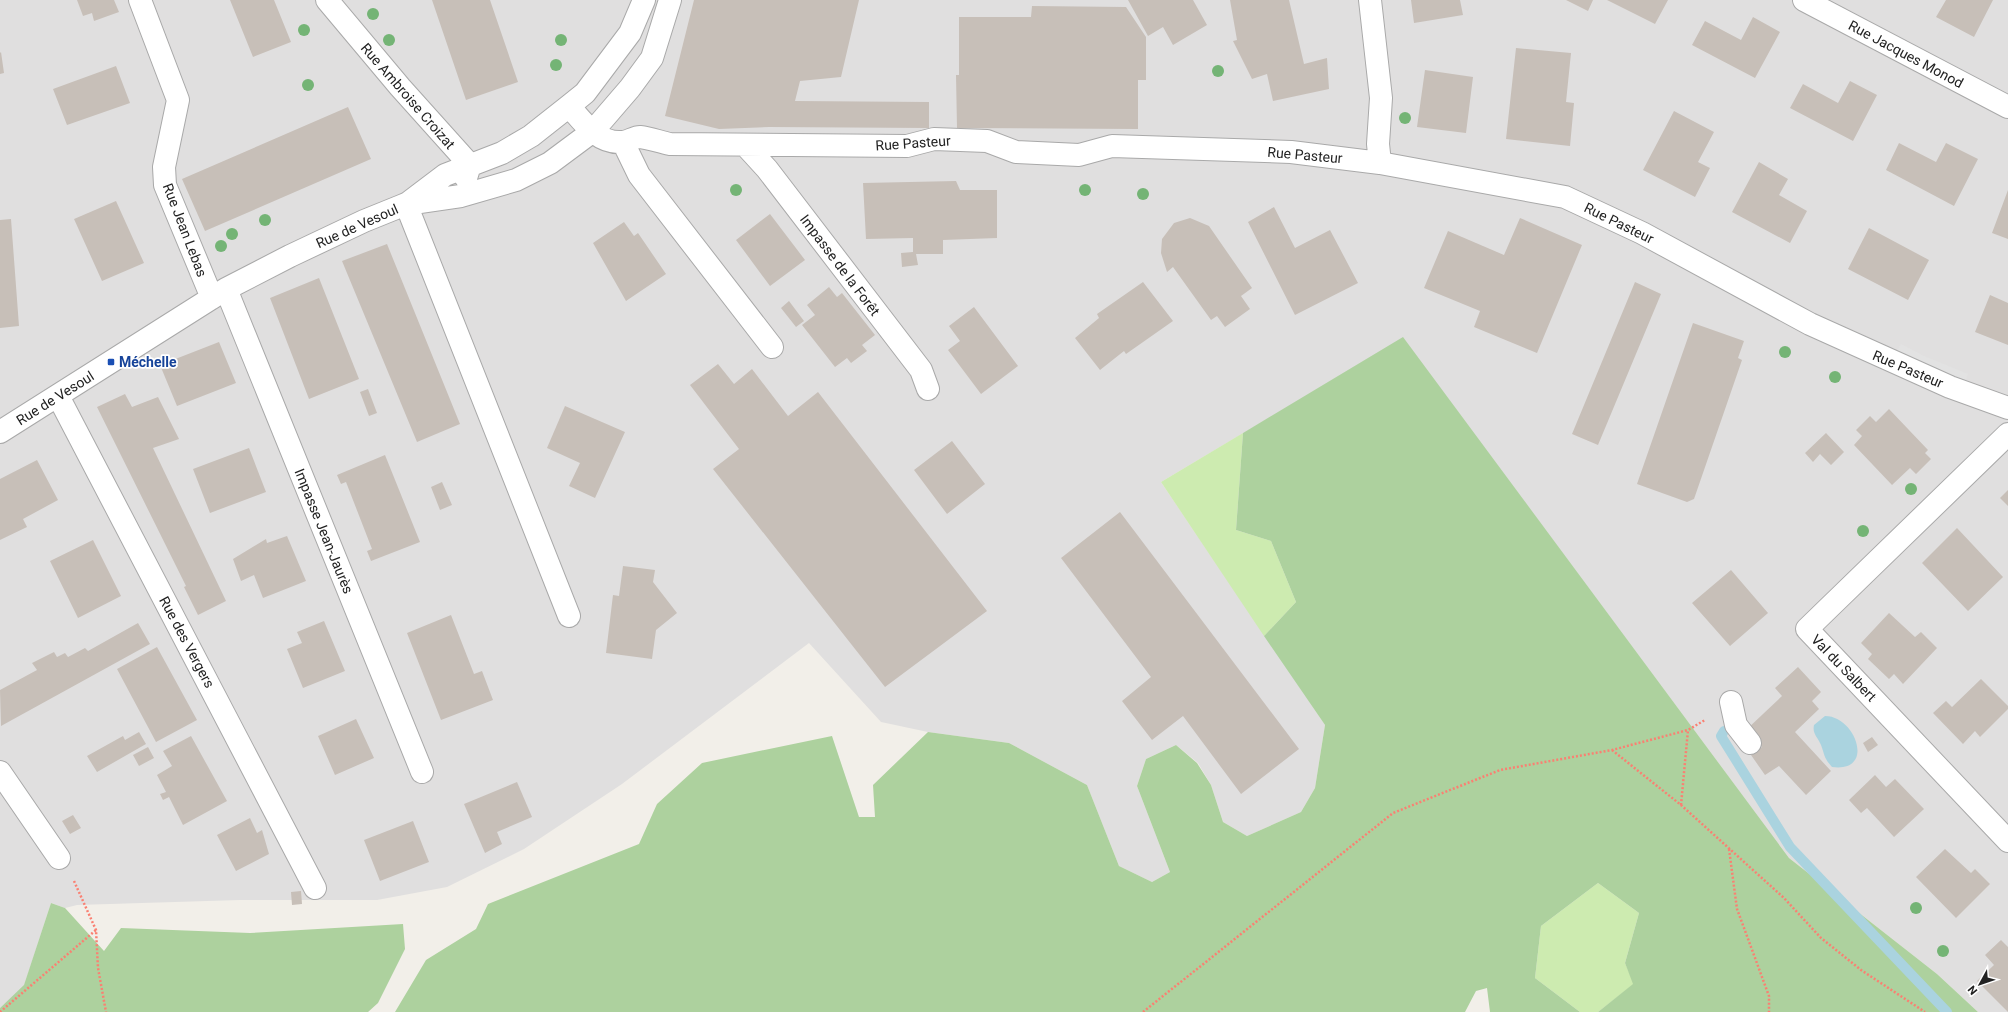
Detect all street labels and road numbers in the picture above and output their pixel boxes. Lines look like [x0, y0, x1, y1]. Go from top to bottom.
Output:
street label: Rue Jacques Monod [1846, 17, 1966, 91]
street label: Rue Ambroise Croizat [358, 40, 459, 152]
street label: Rue Pasteur [875, 132, 951, 154]
street label: Rue Pasteur [1267, 144, 1343, 166]
street label: Rue Jean Lebas [160, 181, 210, 279]
street label: Rue Pasteur [1582, 199, 1657, 247]
street label: Rue de Vesoul [313, 201, 401, 251]
street label: Impasse de la Forêt [797, 211, 883, 319]
street label: Rue Pasteur [1870, 347, 1946, 391]
street label: Rue de Vesoul [13, 368, 97, 428]
street label: Impasse Jean-Jaurès [292, 466, 356, 596]
street label: Rue des Vergers [156, 594, 218, 690]
street label: Val du Salbert [1808, 631, 1880, 705]

